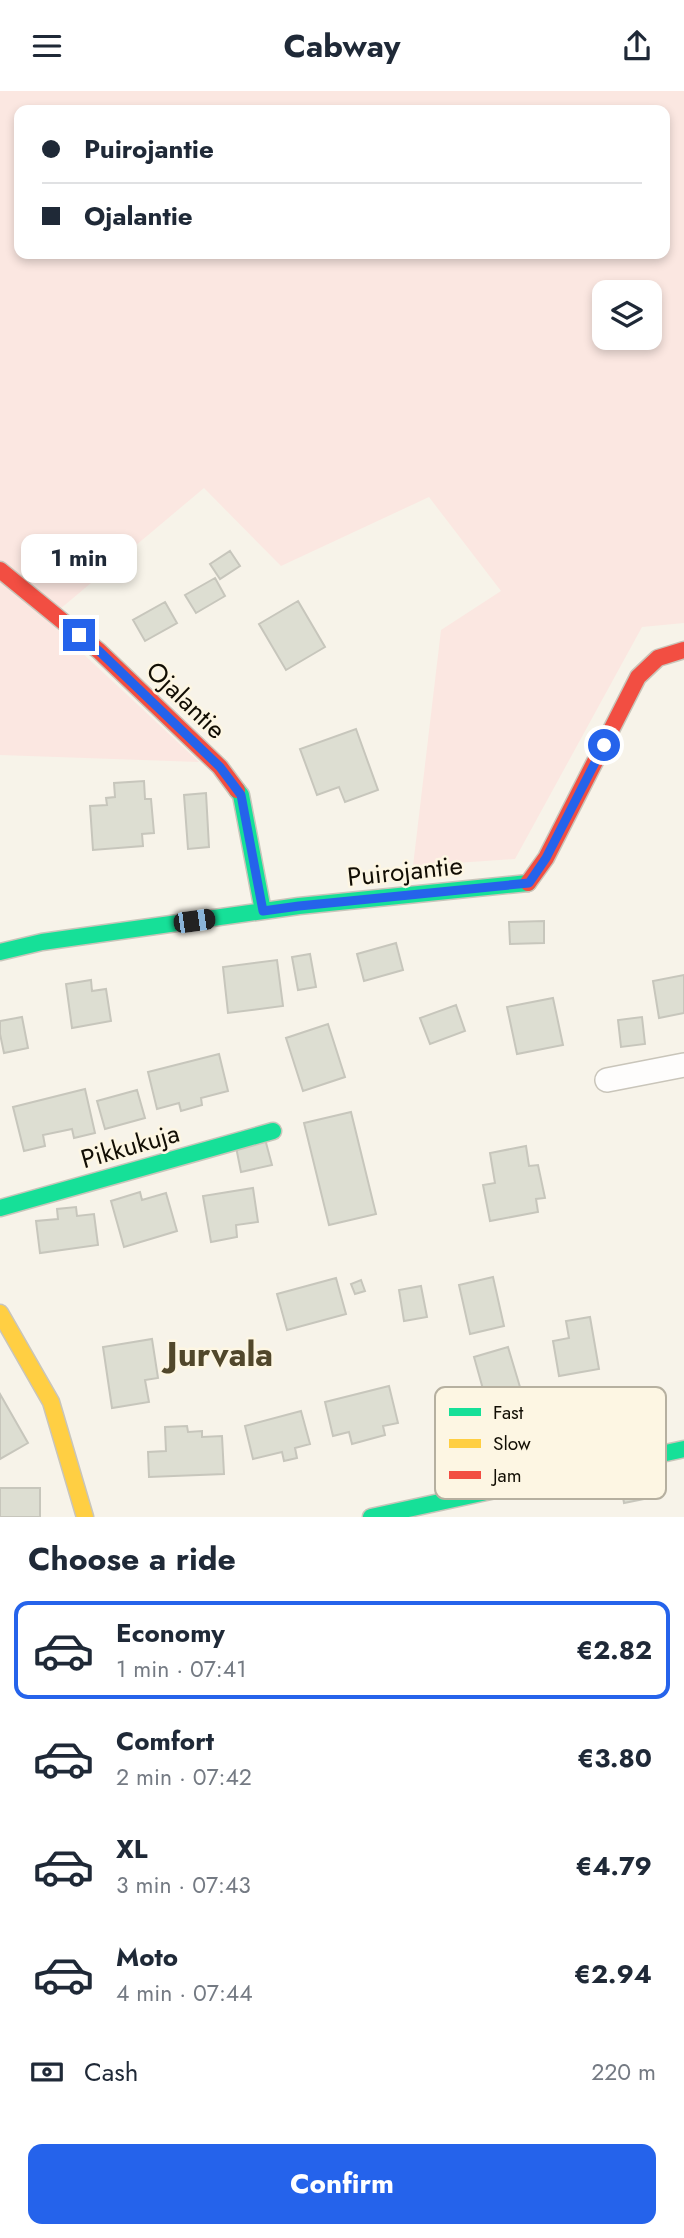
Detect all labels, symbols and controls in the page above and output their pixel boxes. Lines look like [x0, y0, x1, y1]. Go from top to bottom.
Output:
text: Cabway [283, 23, 401, 69]
icon: menu [28, 27, 66, 65]
icon: share [618, 27, 656, 65]
text: Puirojantie [84, 130, 214, 168]
text: Ojalantie [84, 197, 193, 235]
map controls [592, 280, 662, 350]
button: layers [592, 280, 662, 350]
callout: 1 min [21, 533, 137, 582]
text: 1 min [50, 541, 108, 575]
route end [63, 619, 95, 651]
street label: Ojalantie [138, 652, 234, 748]
route start [588, 729, 620, 761]
street label: Puirojantie [345, 846, 465, 896]
car [172, 908, 217, 934]
street label: Pikkukuja [76, 1114, 184, 1178]
district label: Jurvala [161, 1331, 273, 1378]
legend [435, 1387, 666, 1499]
text: Fast [493, 1399, 524, 1426]
text: Slow [493, 1430, 531, 1457]
text: Jam [490, 1462, 522, 1489]
text: Choose a ride [28, 1536, 236, 1582]
text: Economy [116, 1614, 225, 1652]
icon: car [32, 1619, 95, 1682]
text: €2.82 [576, 1631, 652, 1669]
text: 1 min · 07:41 [116, 1652, 246, 1686]
text: Comfort [116, 1722, 214, 1760]
icon: car [32, 1727, 95, 1790]
text: €3.80 [577, 1739, 652, 1777]
text: 2 min · 07:42 [116, 1760, 252, 1794]
text: XL [116, 1830, 148, 1868]
icon: car [32, 1835, 95, 1898]
text: €4.79 [575, 1847, 652, 1885]
text: 3 min · 07:43 [116, 1868, 251, 1902]
text: Moto [116, 1938, 178, 1976]
icon: car [32, 1943, 95, 2006]
text: €2.94 [574, 1955, 652, 1993]
text: 4 min · 07:44 [116, 1976, 253, 2010]
icon: cash [28, 2053, 66, 2091]
text: Cash [84, 2053, 138, 2091]
text: 220 m [591, 2055, 656, 2089]
button: Confirm [28, 2144, 656, 2224]

